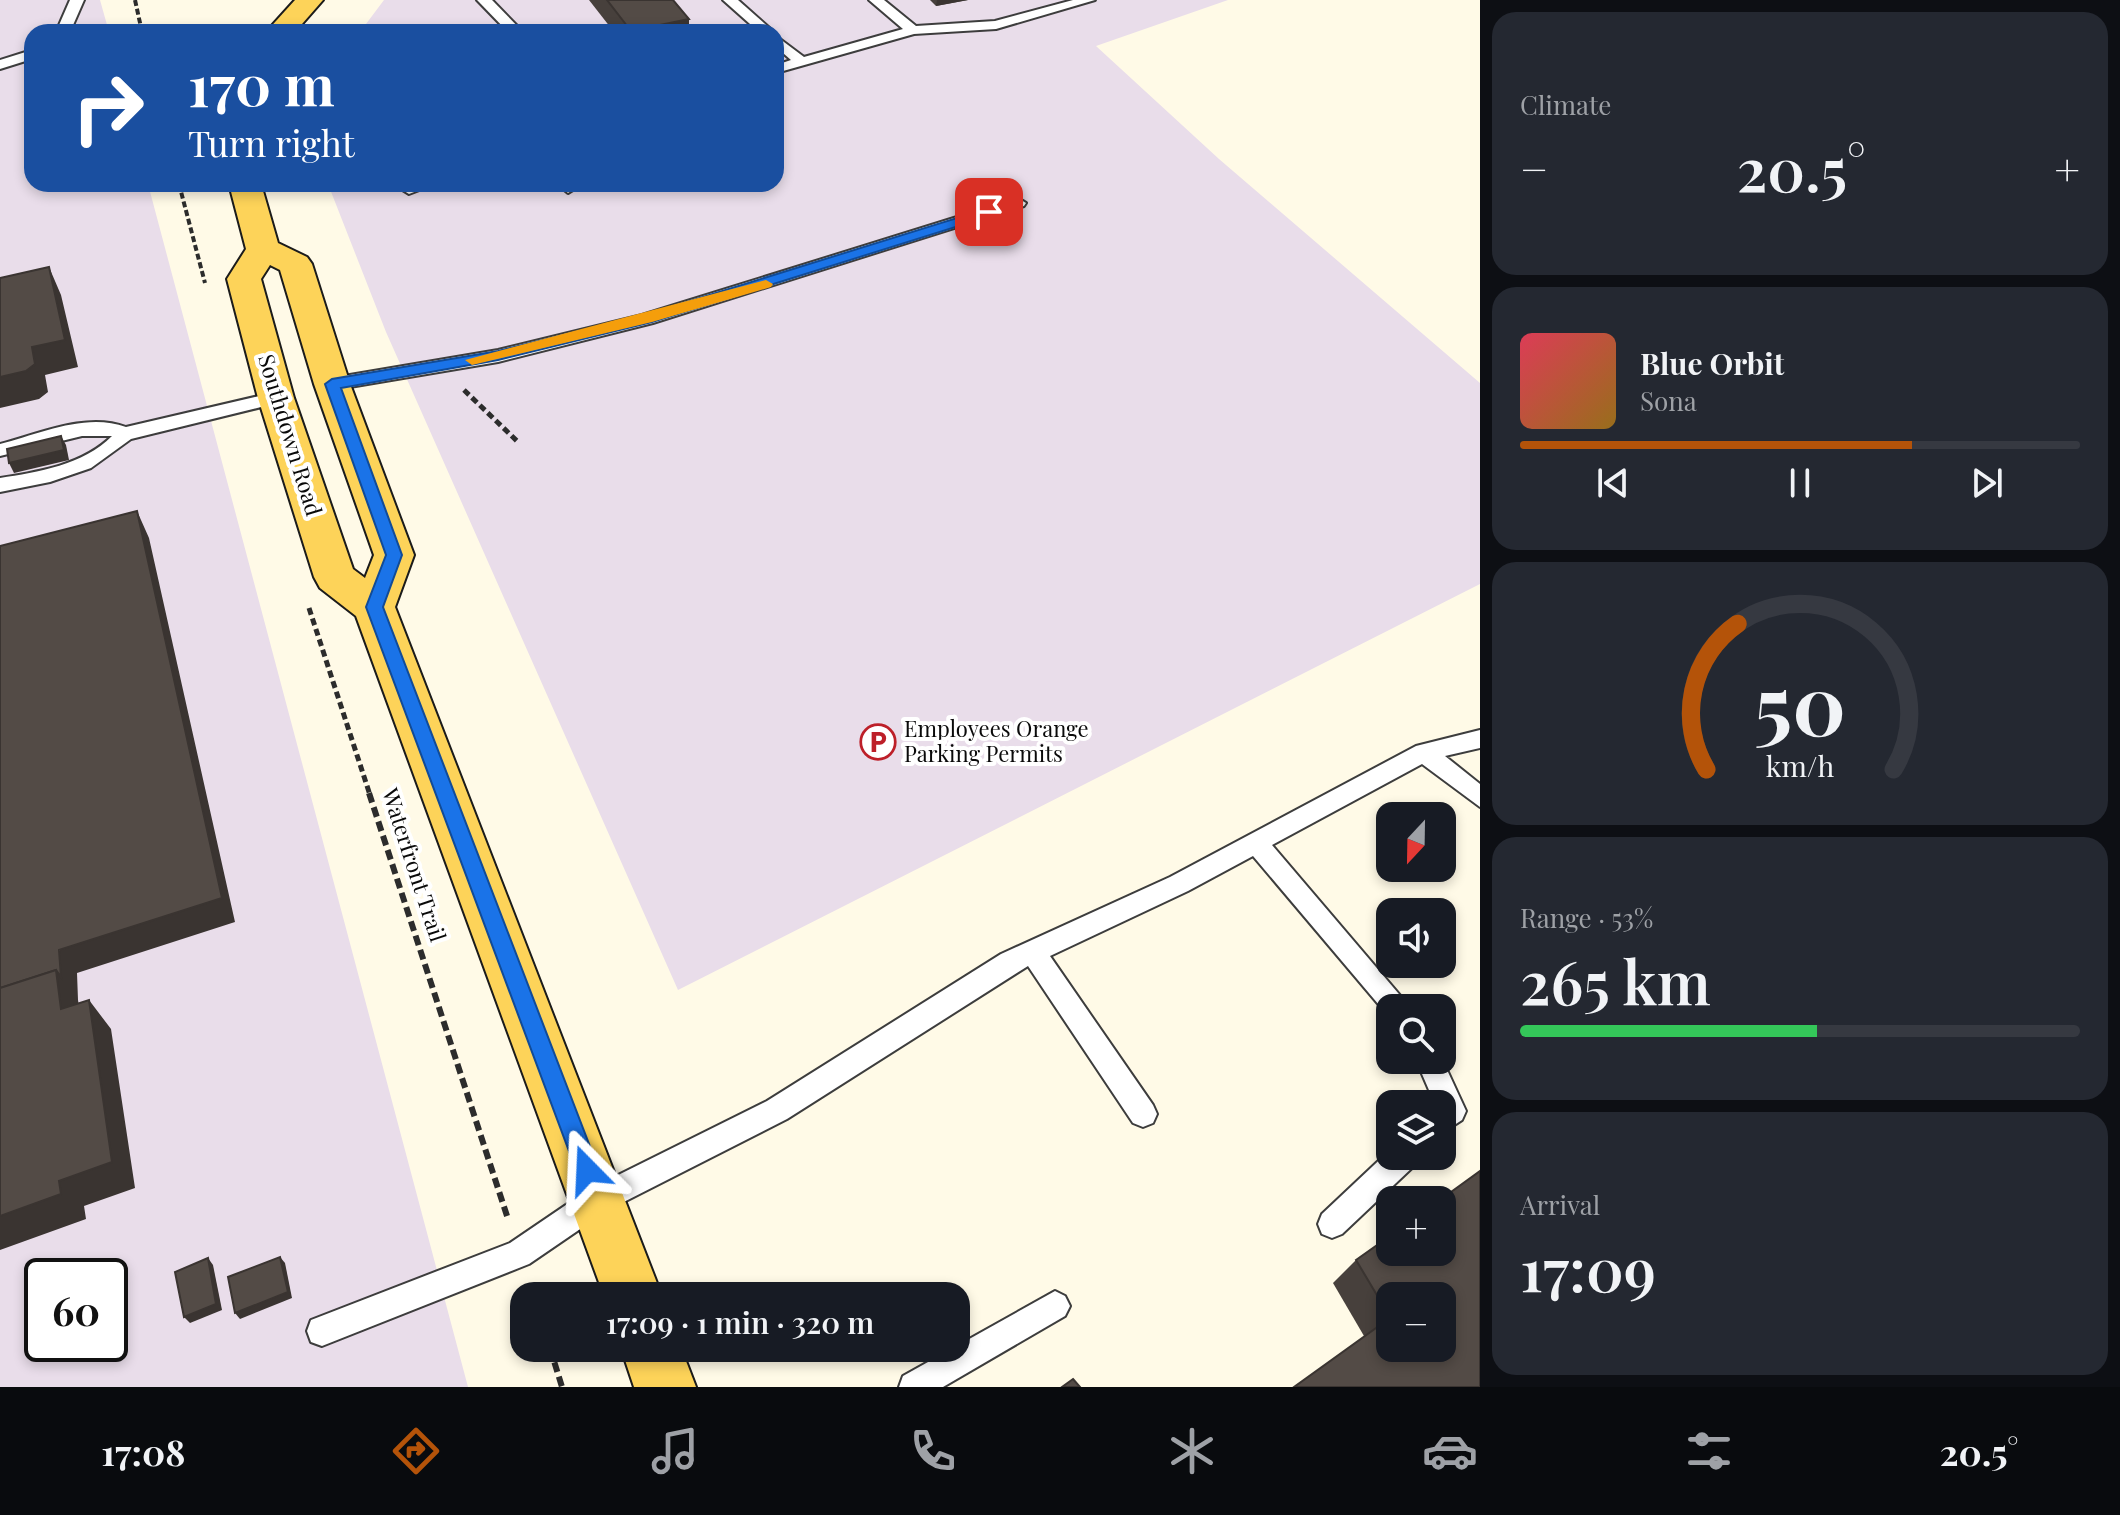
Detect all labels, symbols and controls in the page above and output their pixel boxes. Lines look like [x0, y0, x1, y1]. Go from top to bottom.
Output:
text: 170 m [188, 46, 335, 121]
icon: right [56, 56, 160, 160]
text: Climate [1520, 87, 1611, 122]
text: Turn right [188, 118, 355, 166]
text: 20.5° [1737, 127, 1866, 207]
text: − [1520, 138, 1548, 197]
text: + [2054, 138, 2080, 197]
pin [955, 178, 1023, 246]
icon: arrive [967, 190, 1011, 234]
text: Blue Orbit [1640, 343, 1784, 383]
street label: Southdown Road [252, 350, 330, 519]
text: Sona [1640, 383, 1697, 418]
icon: previous [1591, 461, 1635, 505]
icon: pause [1778, 461, 1822, 505]
icon: next [1965, 461, 2009, 505]
text: 50 [1754, 645, 1846, 756]
place label: Employees Orange Parking Permits [904, 713, 1089, 768]
parking icon: Employees Orange Parking Permits [859, 723, 897, 761]
text: km/h [1766, 746, 1834, 784]
street label: Waterfront Trail [376, 783, 454, 945]
north arrow [1376, 802, 1456, 882]
map controls [1376, 802, 1456, 1362]
button: sound [1376, 898, 1456, 978]
text: Range · 53% [1520, 900, 1653, 935]
text: 265 km [1520, 940, 1711, 1020]
button: search [1376, 994, 1456, 1074]
button: layers [1376, 1090, 1456, 1170]
position arrow [545, 1128, 629, 1212]
button: + [1376, 1186, 1456, 1266]
text: Arrival [1520, 1187, 1600, 1222]
text: 17:09 [1520, 1227, 1656, 1307]
speed limit sign: 60 [24, 1258, 128, 1362]
button: − [1376, 1282, 1456, 1362]
text: 17:09 · 1 min · 320 m [606, 1302, 874, 1342]
icon: directions [388, 1423, 444, 1479]
icon: music [647, 1423, 703, 1479]
icon: phone [905, 1423, 961, 1479]
icon: climate [1164, 1423, 1220, 1479]
icon: car [1422, 1423, 1478, 1479]
icon: filters [1681, 1423, 1737, 1479]
text: 17:08 [101, 1427, 185, 1475]
text: 20.5° [1940, 1427, 2019, 1475]

